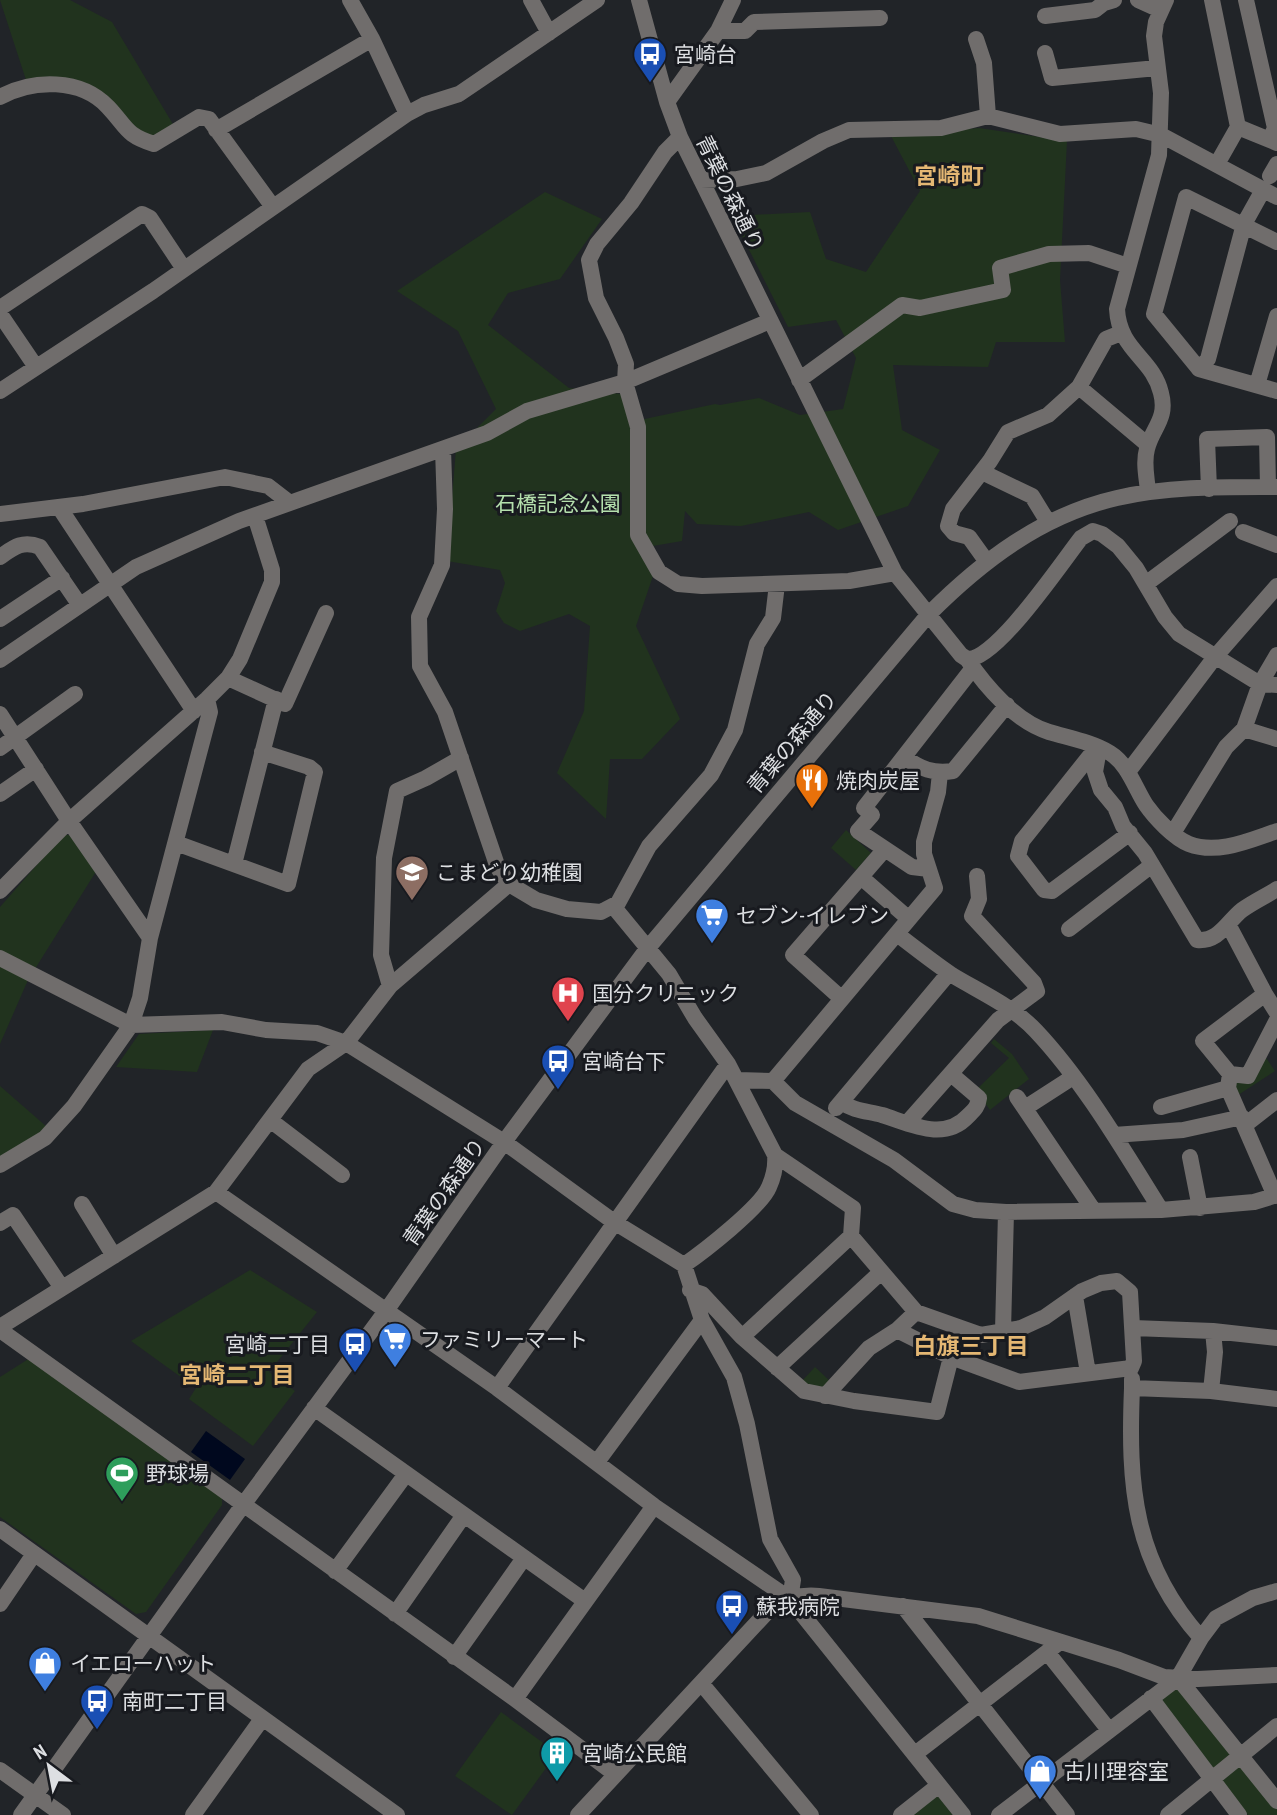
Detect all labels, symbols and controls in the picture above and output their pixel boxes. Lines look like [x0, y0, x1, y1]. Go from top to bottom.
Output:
bus stop icon: 宮崎台 [631, 35, 669, 84]
place label: 宮崎台 [674, 41, 737, 68]
street label: 青葉の森通り [690, 130, 770, 256]
district label: 宮崎町 [915, 161, 984, 190]
park label: 石橋記念公園 [495, 490, 621, 517]
street label: 青葉の森通り [741, 685, 843, 799]
restaurant icon: 焼肉炭屋 [793, 761, 831, 810]
place label: 焼肉炭屋 [836, 767, 920, 794]
school or university icon: こまどり幼稚園 [393, 853, 431, 902]
place label: こまどり幼稚園 [436, 859, 583, 886]
supermarket icon: セブン-イレブン [693, 896, 731, 945]
place label: セブン-イレブン [736, 902, 889, 929]
hospital icon: 国分クリニック [549, 974, 587, 1023]
place label: 国分クリニック [592, 980, 739, 1007]
bus stop icon: 宮崎台下 [539, 1042, 577, 1091]
place label: 宮崎台下 [582, 1048, 666, 1075]
street label: 青葉の森通り [397, 1133, 491, 1251]
supermarket icon: ファミリーマート [376, 1320, 414, 1369]
bus stop icon: 宮崎二丁目 [336, 1325, 374, 1374]
place label: ファミリーマート [420, 1326, 588, 1353]
place label: 宮崎二丁目 [225, 1331, 330, 1358]
district label: 白旗三丁目 [914, 1331, 1029, 1360]
district label: 宮崎二丁目 [180, 1360, 295, 1389]
sports icon: 野球場 [103, 1454, 141, 1503]
place label: 野球場 [146, 1460, 209, 1487]
bus stop icon: 蘇我病院 [713, 1587, 751, 1636]
place label: 蘇我病院 [756, 1593, 840, 1620]
shop icon: イエローハット [26, 1644, 64, 1693]
place label: イエローハット [70, 1650, 216, 1677]
bus stop icon: 南町二丁目 [78, 1682, 116, 1731]
place label: 南町二丁目 [122, 1688, 227, 1715]
north arrow [14, 1731, 84, 1801]
building icon: 宮崎公民館 [538, 1734, 576, 1783]
text: N [29, 1739, 51, 1764]
place label: 宮崎公民館 [582, 1740, 687, 1767]
shop icon: 古川理容室 [1021, 1752, 1059, 1801]
place label: 古川理容室 [1064, 1758, 1169, 1785]

